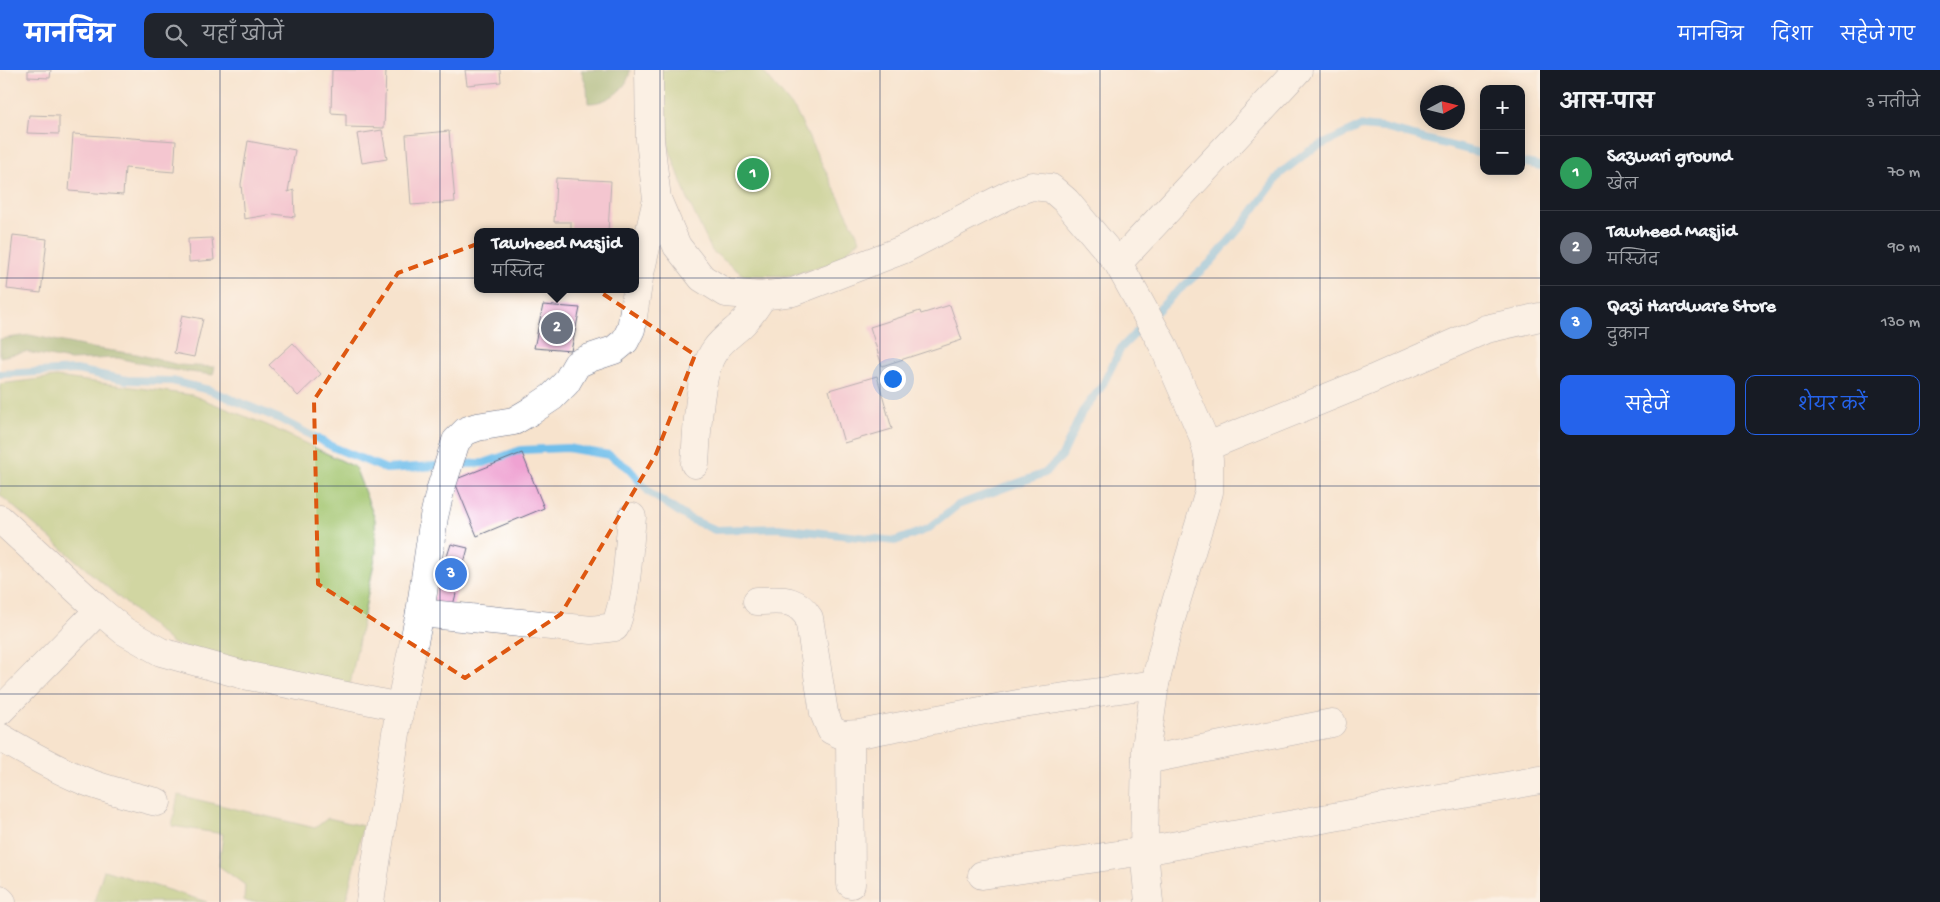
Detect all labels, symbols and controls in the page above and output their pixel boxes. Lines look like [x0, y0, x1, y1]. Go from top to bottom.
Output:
search box [144, 13, 494, 58]
icon: search [162, 21, 190, 49]
text: मानचित्र [25, 23, 114, 52]
text: यहाँ खोजें [202, 25, 284, 48]
text: मानचित्र [1678, 26, 1744, 47]
text: दिशा [1772, 26, 1813, 47]
text: सहेजे गए [1841, 26, 1915, 47]
north arrow [1420, 85, 1465, 130]
map controls [1480, 85, 1525, 175]
button: + [1480, 85, 1525, 130]
text: आस-पास [1560, 92, 1654, 117]
text: 3 नतीजे [1866, 95, 1920, 114]
button: − [1480, 130, 1525, 175]
text: Sazwari ground [1607, 146, 1732, 169]
pin: 1 [737, 155, 769, 193]
text: 1 [1573, 164, 1579, 183]
text: 70 m [1887, 164, 1920, 183]
text: खेल [1607, 177, 1638, 196]
text: Tawheed Masjid [1607, 221, 1737, 244]
popup [474, 228, 639, 293]
text: Tawheed Masjid [492, 233, 621, 256]
text: 2 [1572, 239, 1580, 258]
text: 90 m [1888, 239, 1920, 258]
text: मस्जिद [1607, 252, 1659, 271]
text: मस्जिद [492, 264, 544, 283]
text: Qazi Hardware Store [1607, 296, 1776, 319]
pin: 2 [541, 309, 573, 347]
text: 3 [1572, 314, 1580, 333]
text: 130 m [1881, 314, 1920, 333]
text: दुकान [1607, 327, 1649, 346]
your location [880, 366, 906, 392]
button: सहेजें [1560, 375, 1735, 435]
button: शेयर करें [1745, 375, 1920, 435]
pin: 3 [435, 555, 467, 593]

